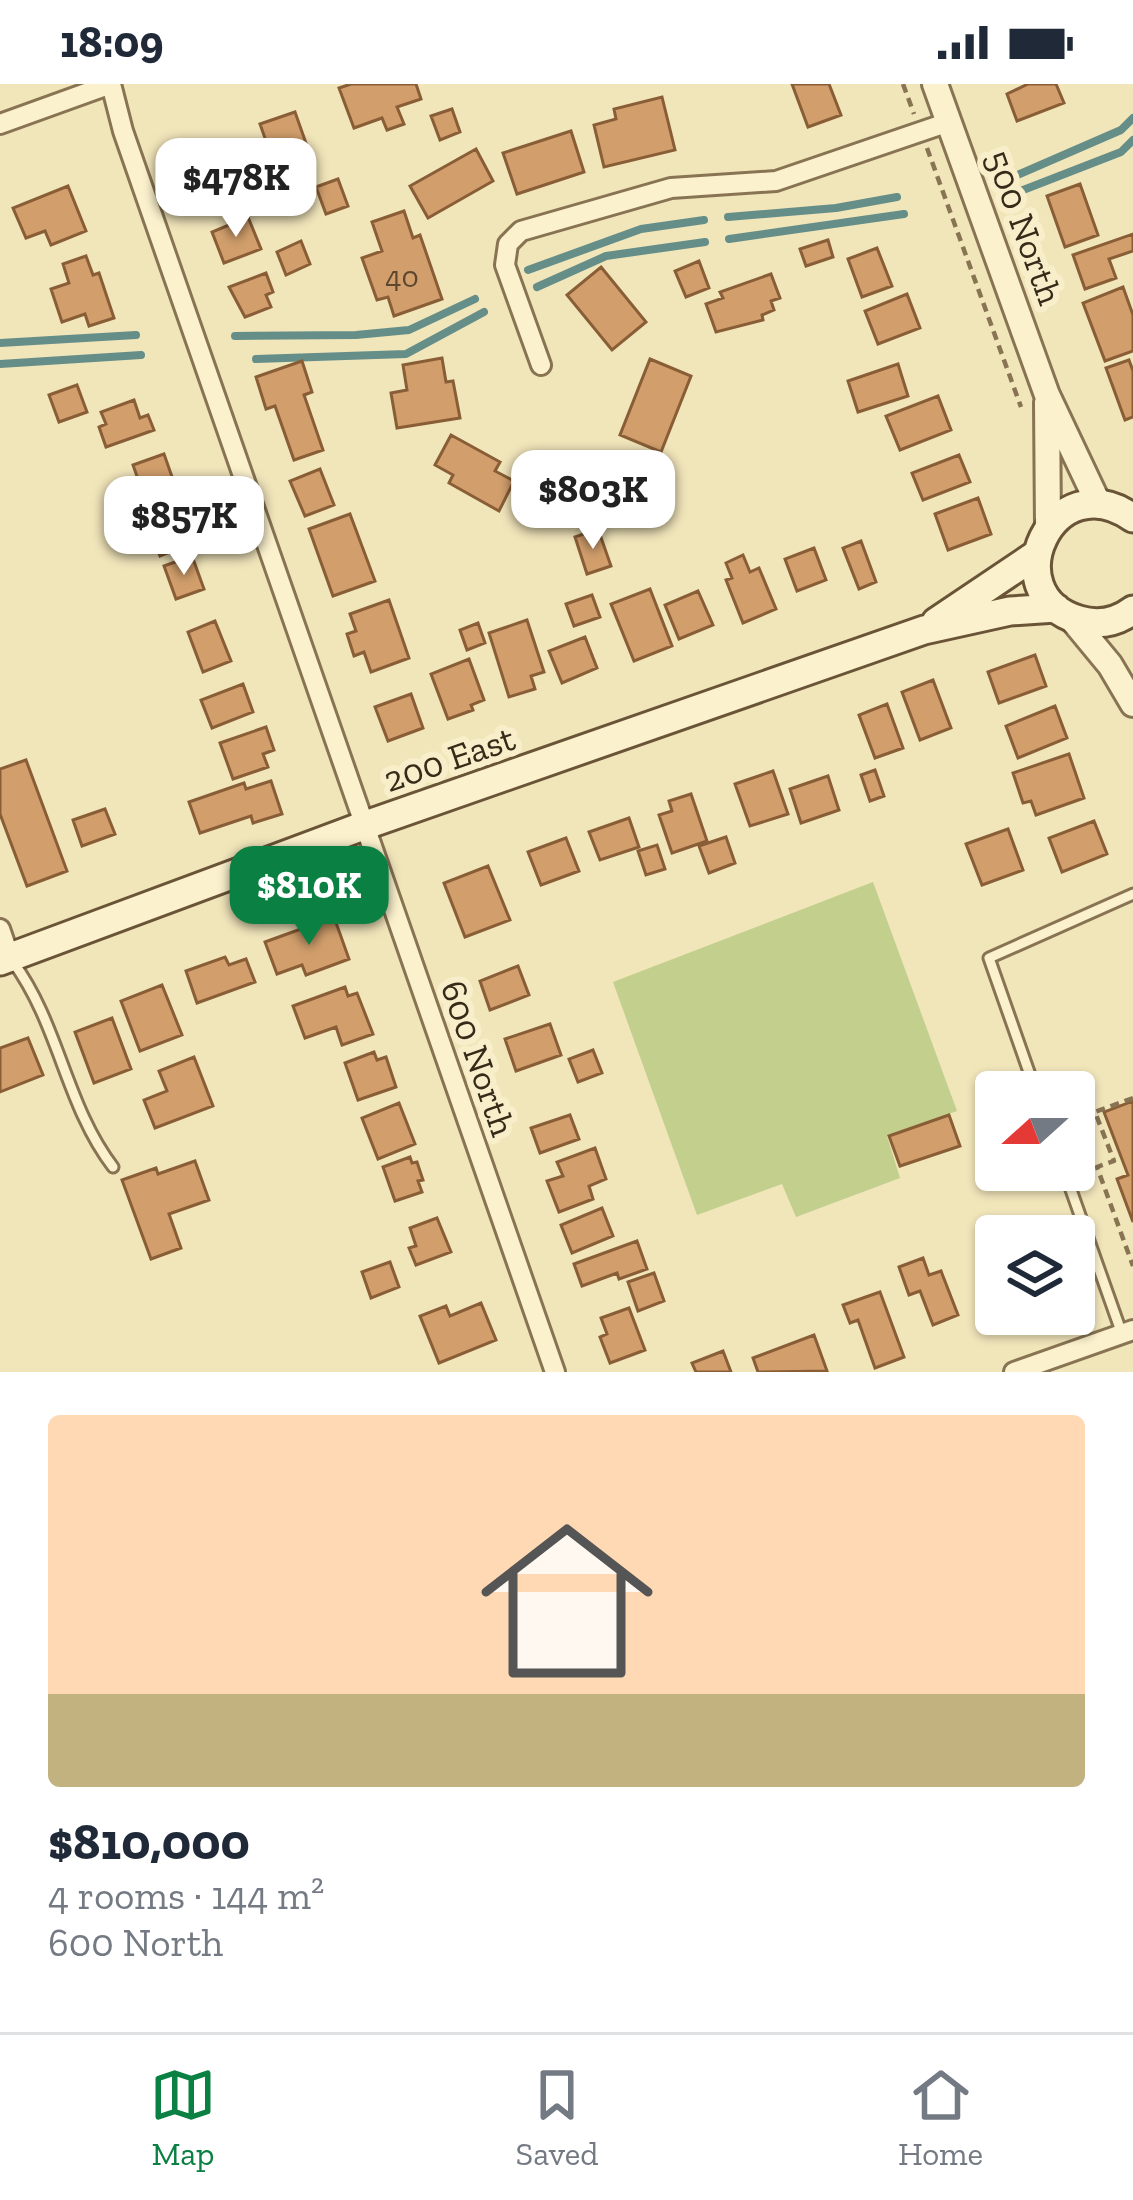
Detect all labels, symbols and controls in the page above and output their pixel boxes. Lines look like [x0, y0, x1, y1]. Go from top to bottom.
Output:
text: 18:09 [60, 15, 164, 69]
pin: $478K [152, 138, 320, 240]
street label: 500 North [977, 144, 1072, 310]
text: $478K [182, 153, 290, 200]
house number: 40 [385, 259, 419, 295]
pin: $803K [509, 450, 677, 552]
text: $803K [538, 465, 648, 512]
pin: $857K [100, 476, 268, 578]
text: $857K [131, 491, 237, 538]
street label: 200 East [378, 716, 521, 801]
pin: $810K [225, 846, 393, 948]
text: $810K [257, 861, 361, 908]
street label: 600 North [432, 975, 525, 1142]
north arrow [975, 1071, 1095, 1191]
map controls [975, 1071, 1095, 1335]
button: layers [975, 1215, 1095, 1335]
icon: home [459, 1493, 675, 1709]
text: $810,000 [48, 1811, 250, 1872]
text: 4 rooms · 144 m² [48, 1872, 324, 1919]
text: 600 North [48, 1919, 223, 1966]
tab: Map [150, 2062, 216, 2173]
tab: Saved [516, 2062, 598, 2173]
tab: Home [898, 2062, 983, 2173]

